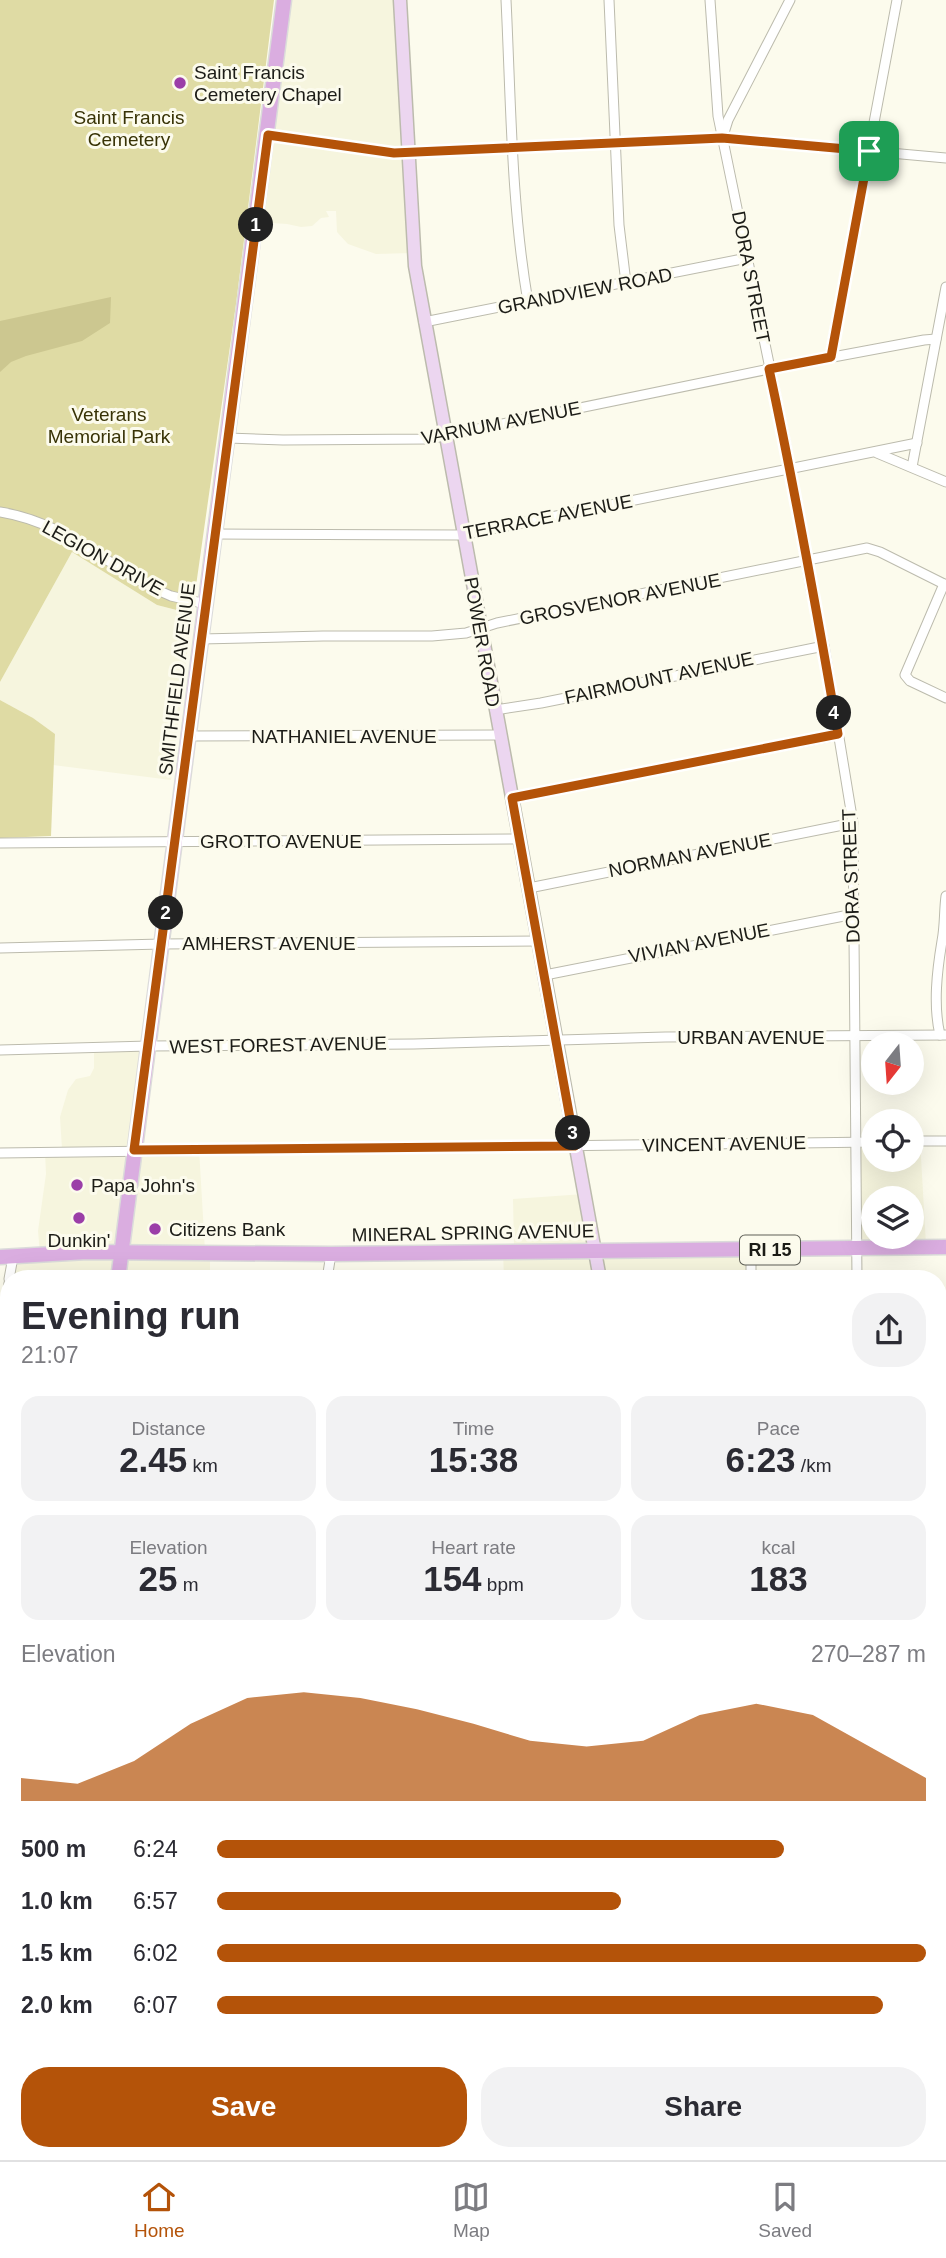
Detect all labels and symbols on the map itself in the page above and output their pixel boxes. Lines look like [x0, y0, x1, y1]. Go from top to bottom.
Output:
place label: Saint Francis Cemetery Chapel [194, 62, 342, 105]
marker: Saint Francis Cemetery Chapel [172, 75, 188, 91]
park label: Saint Francis Cemetery [74, 107, 184, 150]
pin [839, 121, 899, 181]
pin: 1 [238, 208, 274, 243]
street label: DORA STREET [728, 209, 774, 345]
street label: GRANDVIEW ROAD [496, 264, 674, 318]
street label: VARNUM AVENUE [420, 397, 582, 449]
park label: Veterans Memorial Park [48, 404, 171, 447]
street label: TERRACE AVENUE [462, 490, 634, 544]
street label: LEGION DRIVE [39, 516, 167, 600]
street label: GROSVENOR AVENUE [518, 569, 722, 629]
street label: POWER ROAD [460, 575, 504, 709]
street label: SMITHFIELD AVENUE [155, 581, 199, 777]
street label: FAIRMOUNT AVENUE [563, 648, 755, 708]
pin: 4 [816, 696, 852, 730]
street label: NATHANIEL AVENUE [251, 726, 437, 747]
street label: DORA STREET [838, 808, 864, 943]
street label: NORMAN AVENUE [607, 829, 773, 881]
street label: GROTTO AVENUE [200, 831, 362, 852]
pin: 2 [148, 895, 184, 930]
street label: VIVIAN AVENUE [627, 919, 771, 967]
street label: AMHERST AVENUE [182, 933, 356, 954]
street label: URBAN AVENUE [677, 1027, 825, 1048]
north arrow [861, 1032, 924, 1096]
street label: WEST FOREST AVENUE [169, 1033, 387, 1057]
pin: 3 [556, 1116, 590, 1150]
street label: VINCENT AVENUE [642, 1132, 806, 1156]
place label: Papa John's [91, 1175, 195, 1196]
marker: Papa John's [69, 1177, 85, 1193]
marker: Dunkin' [71, 1210, 87, 1226]
place label: Citizens Bank [169, 1219, 286, 1240]
street label: MINERAL SPRING AVENUE [351, 1220, 595, 1246]
marker: Citizens Bank [147, 1221, 163, 1237]
place label: Dunkin' [48, 1230, 110, 1251]
road number: RI 15 [740, 1236, 800, 1265]

